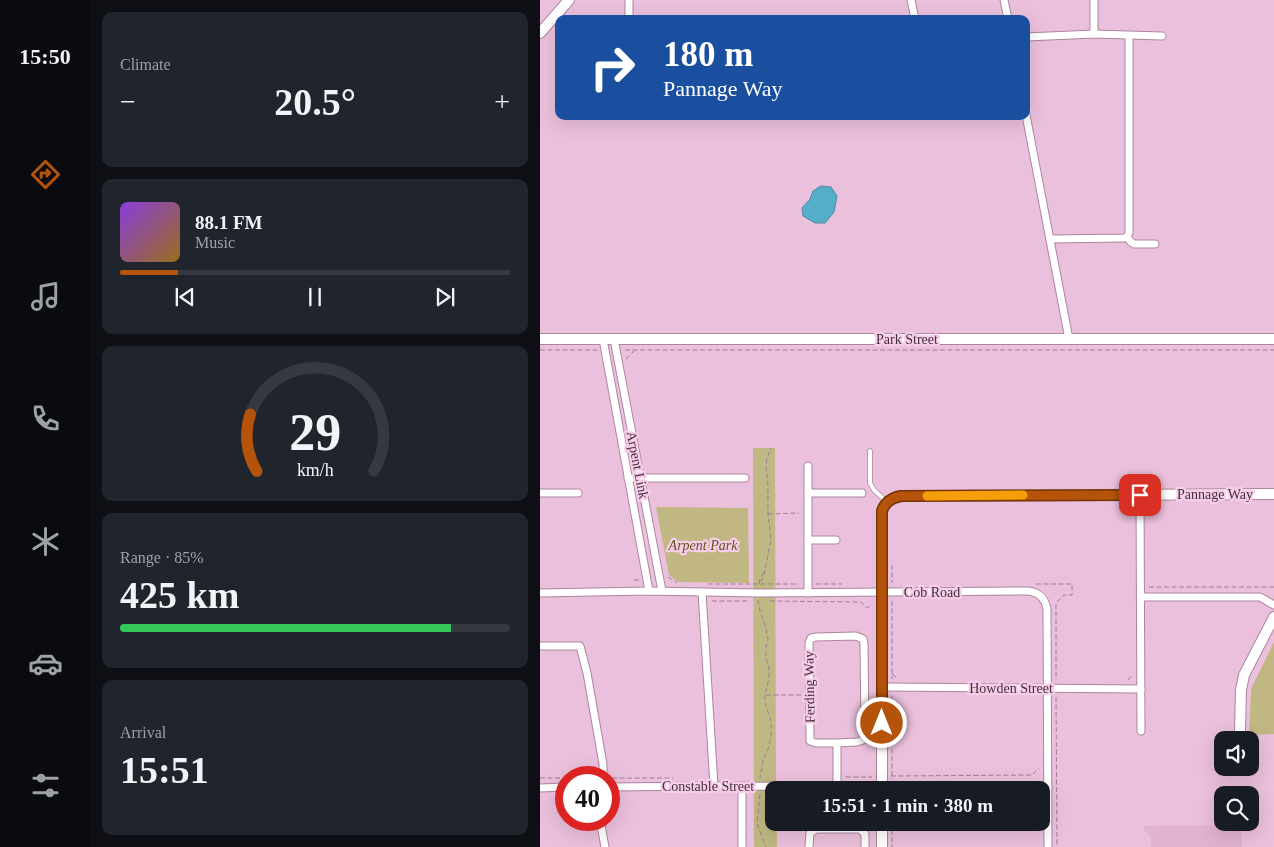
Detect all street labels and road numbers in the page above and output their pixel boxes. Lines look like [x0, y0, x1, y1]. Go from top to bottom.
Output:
street label: Park Street [876, 332, 938, 347]
street label: Arpent Link [624, 430, 651, 500]
street label: Pannage Way [1177, 487, 1253, 502]
street label: Cob Road [904, 585, 960, 600]
street label: Ferding Way [801, 651, 818, 723]
street label: Howden Street [969, 681, 1053, 696]
street label: Constable Street [662, 779, 754, 794]

